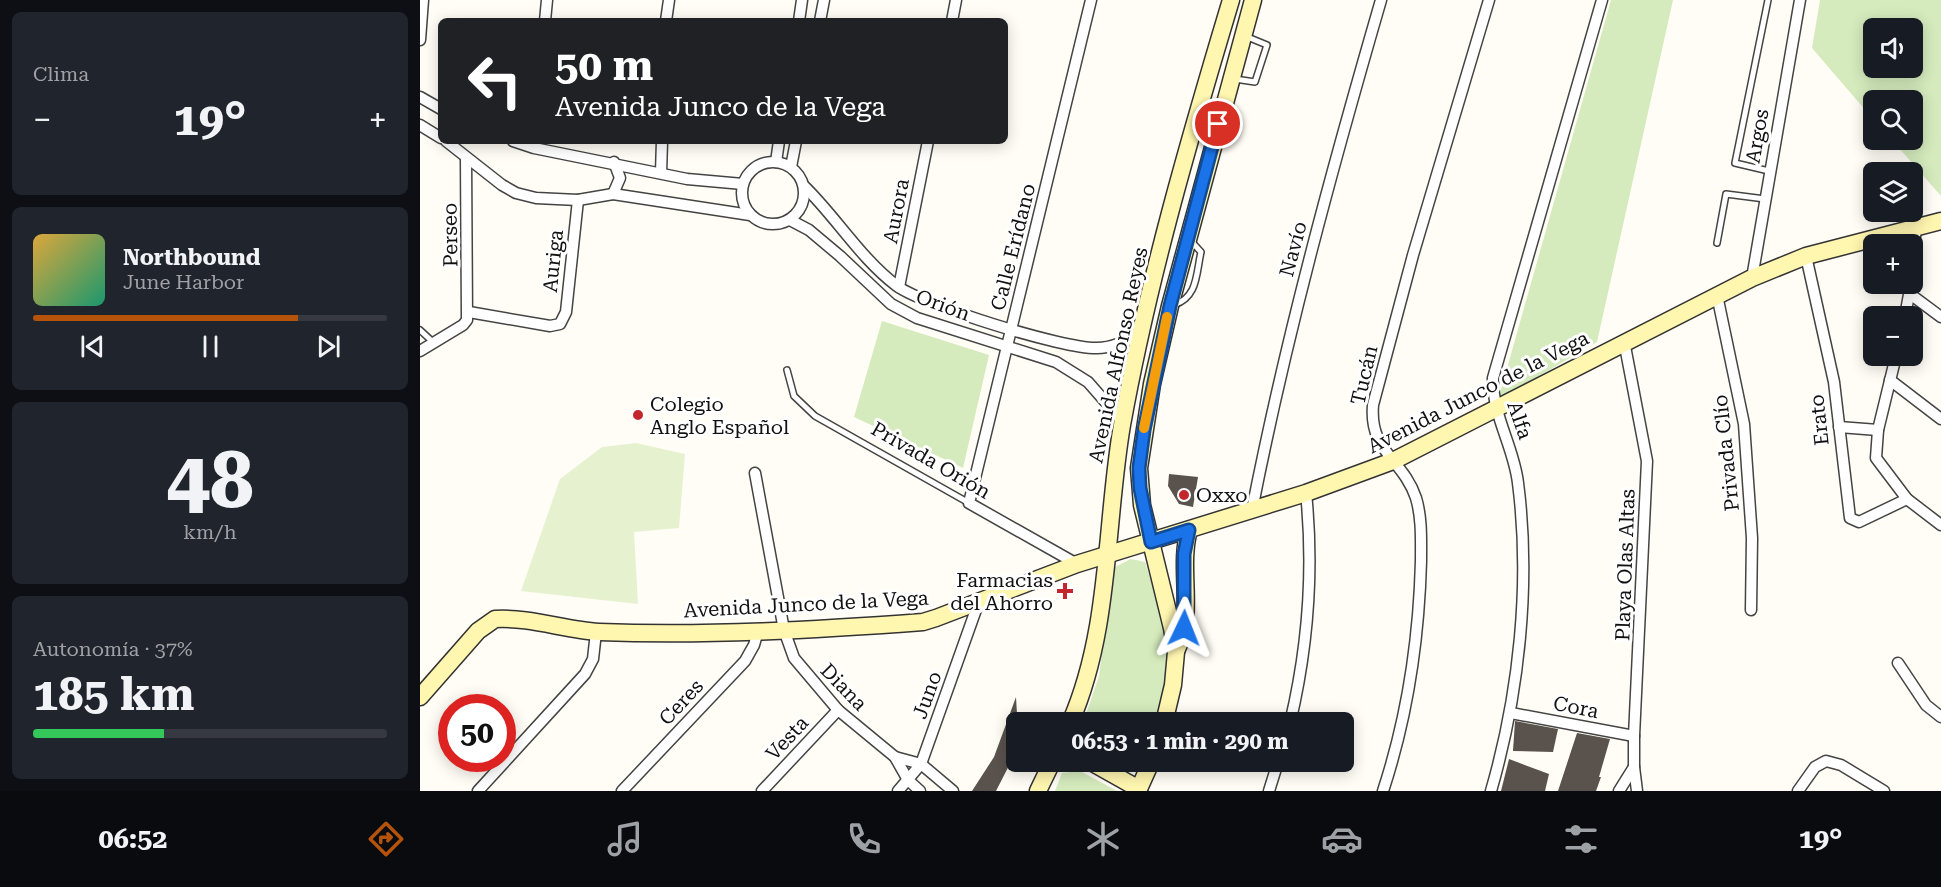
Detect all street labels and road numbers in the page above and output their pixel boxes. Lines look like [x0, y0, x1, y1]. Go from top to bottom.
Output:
street label: Argos [1740, 107, 1774, 165]
street label: Aurora [878, 176, 914, 245]
street label: Calle Erídano [986, 181, 1040, 313]
street label: Perseo [437, 203, 463, 267]
street label: Navío [1274, 219, 1312, 279]
street label: Auriga [538, 228, 568, 293]
street label: Avenida Alfonso Reyes [1083, 245, 1153, 465]
street label: Orión [913, 284, 973, 326]
street label: Avenida Junco de la Vega [1363, 326, 1593, 458]
street label: Tucán [1345, 343, 1383, 407]
street label: Privada Clío [1708, 393, 1744, 513]
street label: Erato [1804, 393, 1834, 447]
street label: Alfa [1502, 398, 1538, 442]
street label: Privada Orión [867, 416, 995, 504]
street label: Playa Olas Altas [1610, 489, 1640, 641]
street label: Avenida Junco de la Vega [683, 586, 929, 622]
street label: Diana [816, 658, 872, 716]
street label: Juno [907, 668, 947, 722]
street label: Ceres [654, 674, 708, 730]
street label: Cora [1551, 691, 1601, 723]
street label: Vesta [761, 711, 813, 765]

